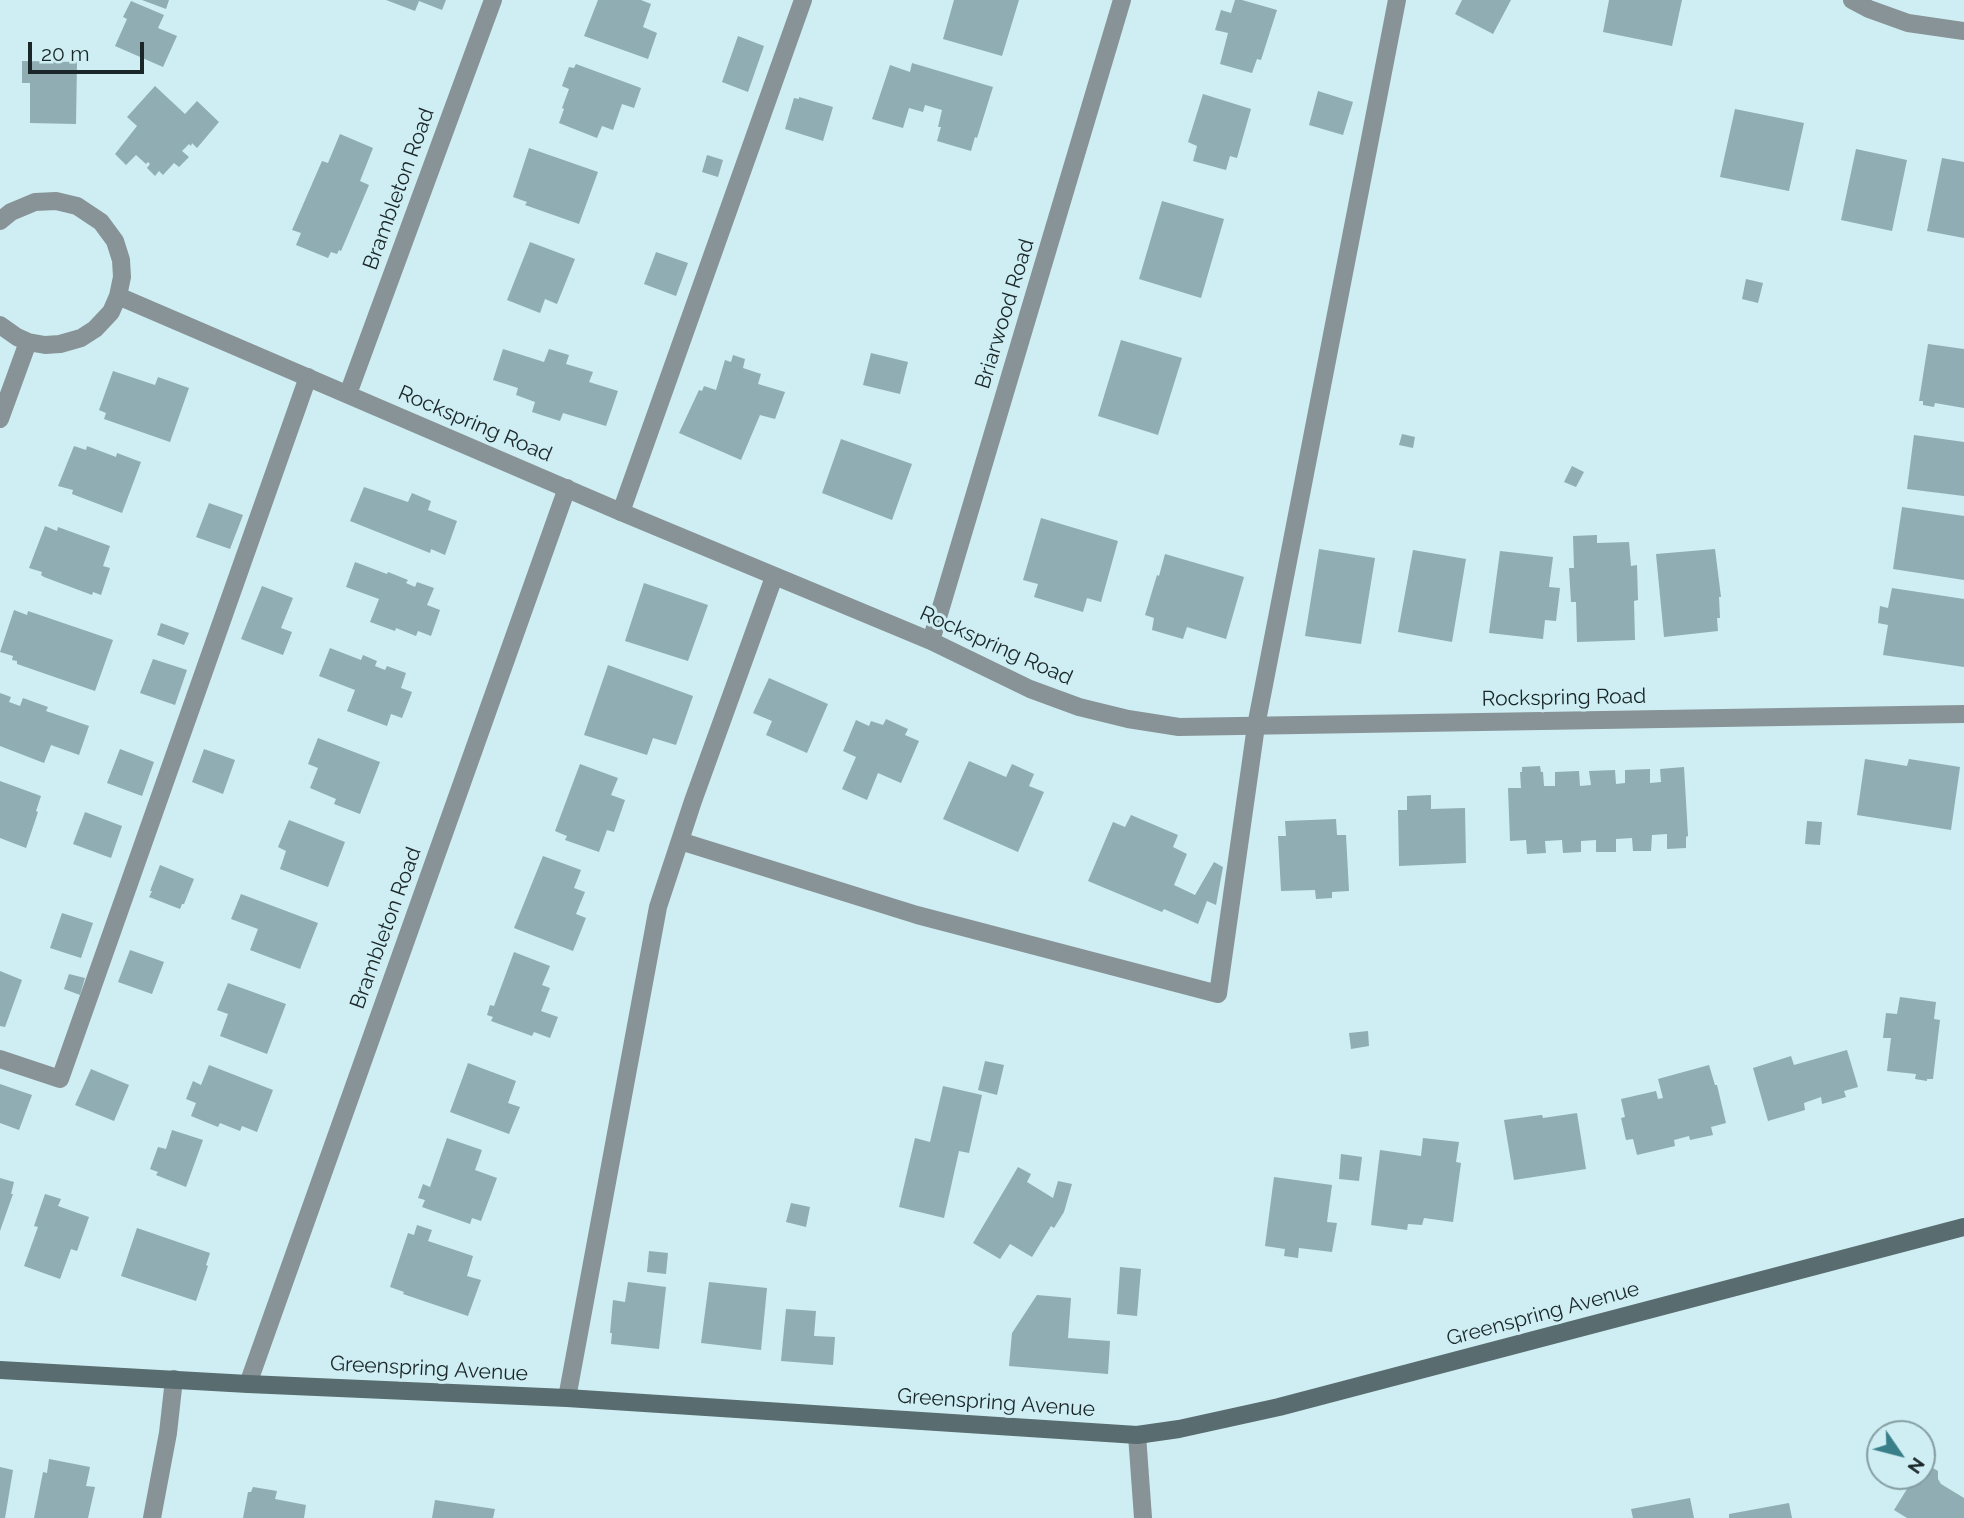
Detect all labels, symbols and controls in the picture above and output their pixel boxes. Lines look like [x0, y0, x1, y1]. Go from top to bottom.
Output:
scale bar [32, 28, 147, 72]
text: 20 m [41, 41, 89, 66]
street label: Brambleton Road [358, 105, 440, 273]
street label: Briarwood Road [970, 236, 1040, 392]
street label: Rockspring Road [394, 380, 556, 468]
street label: Rockspring Road [916, 601, 1076, 691]
street label: Rockspring Road [1482, 684, 1646, 712]
street label: Brambleton Road [345, 844, 427, 1012]
street label: Greenspring Avenue [1444, 1276, 1642, 1352]
street label: Greenspring Avenue [329, 1351, 529, 1387]
street label: Greenspring Avenue [896, 1384, 1096, 1422]
north arrow [1866, 1420, 1936, 1490]
text: N [1903, 1454, 1930, 1478]

